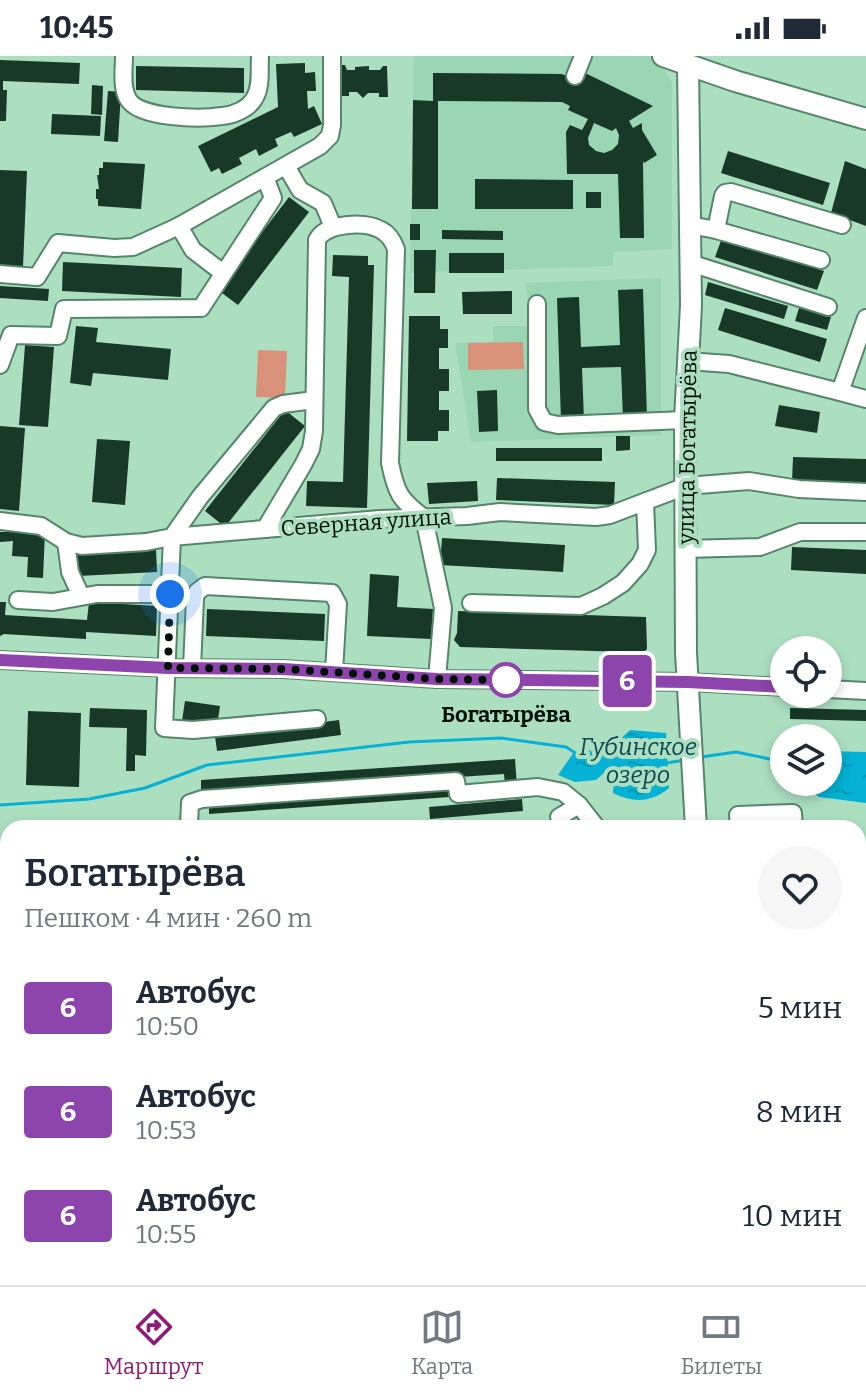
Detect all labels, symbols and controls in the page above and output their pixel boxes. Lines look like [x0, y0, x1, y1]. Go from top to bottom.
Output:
text: 10:45 [40, 10, 114, 46]
street label: улица Богатырёва [672, 350, 703, 546]
street label: Северная улица [280, 503, 452, 542]
your location [150, 574, 190, 614]
map controls [770, 636, 842, 796]
button: locate [770, 636, 842, 708]
line badge: 6 [601, 655, 653, 707]
marker: Богатырёва [489, 663, 523, 697]
text: 6 [619, 664, 635, 697]
place label: Богатырёва [441, 701, 572, 728]
button: layers [770, 724, 842, 796]
water label: Губинское озеро [579, 733, 697, 789]
button: heart [758, 846, 842, 930]
text: Богатырёва [24, 850, 246, 896]
text: Пешком · 4 мин · 260 m [24, 903, 312, 934]
text: Автобус [136, 975, 256, 1011]
text: 5 мин [758, 990, 842, 1026]
text: 6 [60, 991, 76, 1024]
text: 10:50 [136, 1011, 199, 1042]
text: Автобус [136, 1079, 256, 1115]
text: 8 мин [756, 1094, 842, 1130]
text: 6 [60, 1095, 76, 1128]
text: 10:53 [136, 1115, 197, 1146]
text: Автобус [136, 1183, 256, 1219]
text: 10 мин [742, 1198, 842, 1234]
text: 6 [60, 1199, 76, 1232]
text: 10:55 [136, 1219, 196, 1250]
tab: Маршрут [104, 1305, 203, 1380]
tab: Карта [411, 1305, 473, 1380]
tab: Билеты [681, 1305, 762, 1380]

